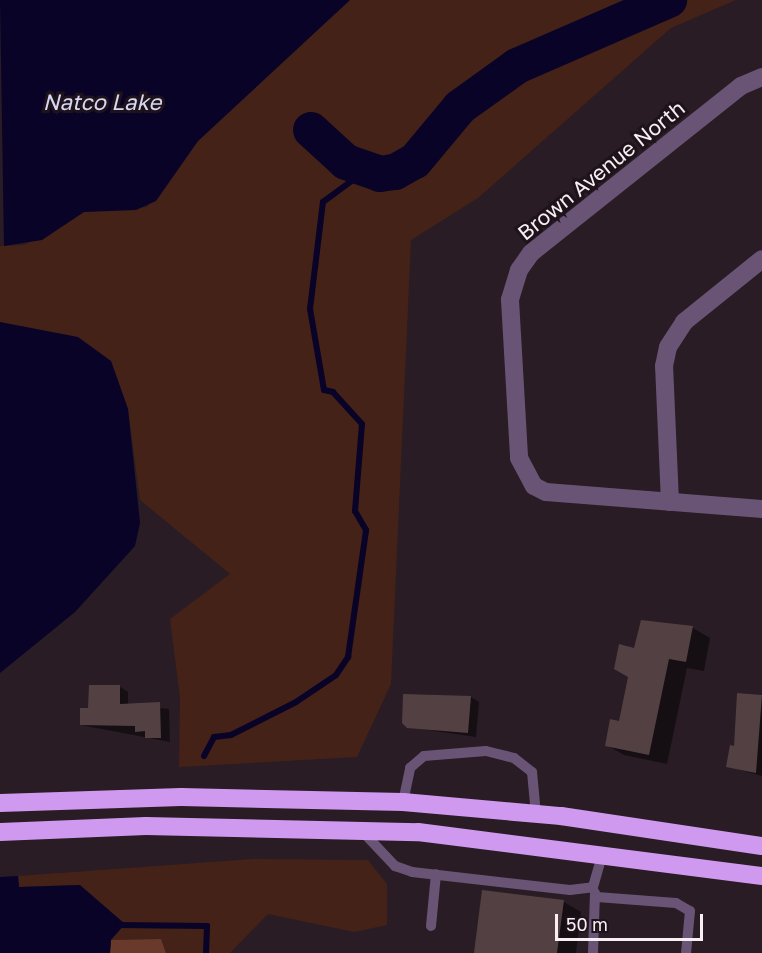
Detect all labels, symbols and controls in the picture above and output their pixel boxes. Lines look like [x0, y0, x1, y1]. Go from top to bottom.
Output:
water label: Natco Lake [43, 89, 161, 115]
street label: Brown Avenue North [512, 95, 690, 245]
scale bar [558, 902, 706, 940]
text: 50 m [566, 913, 608, 935]

